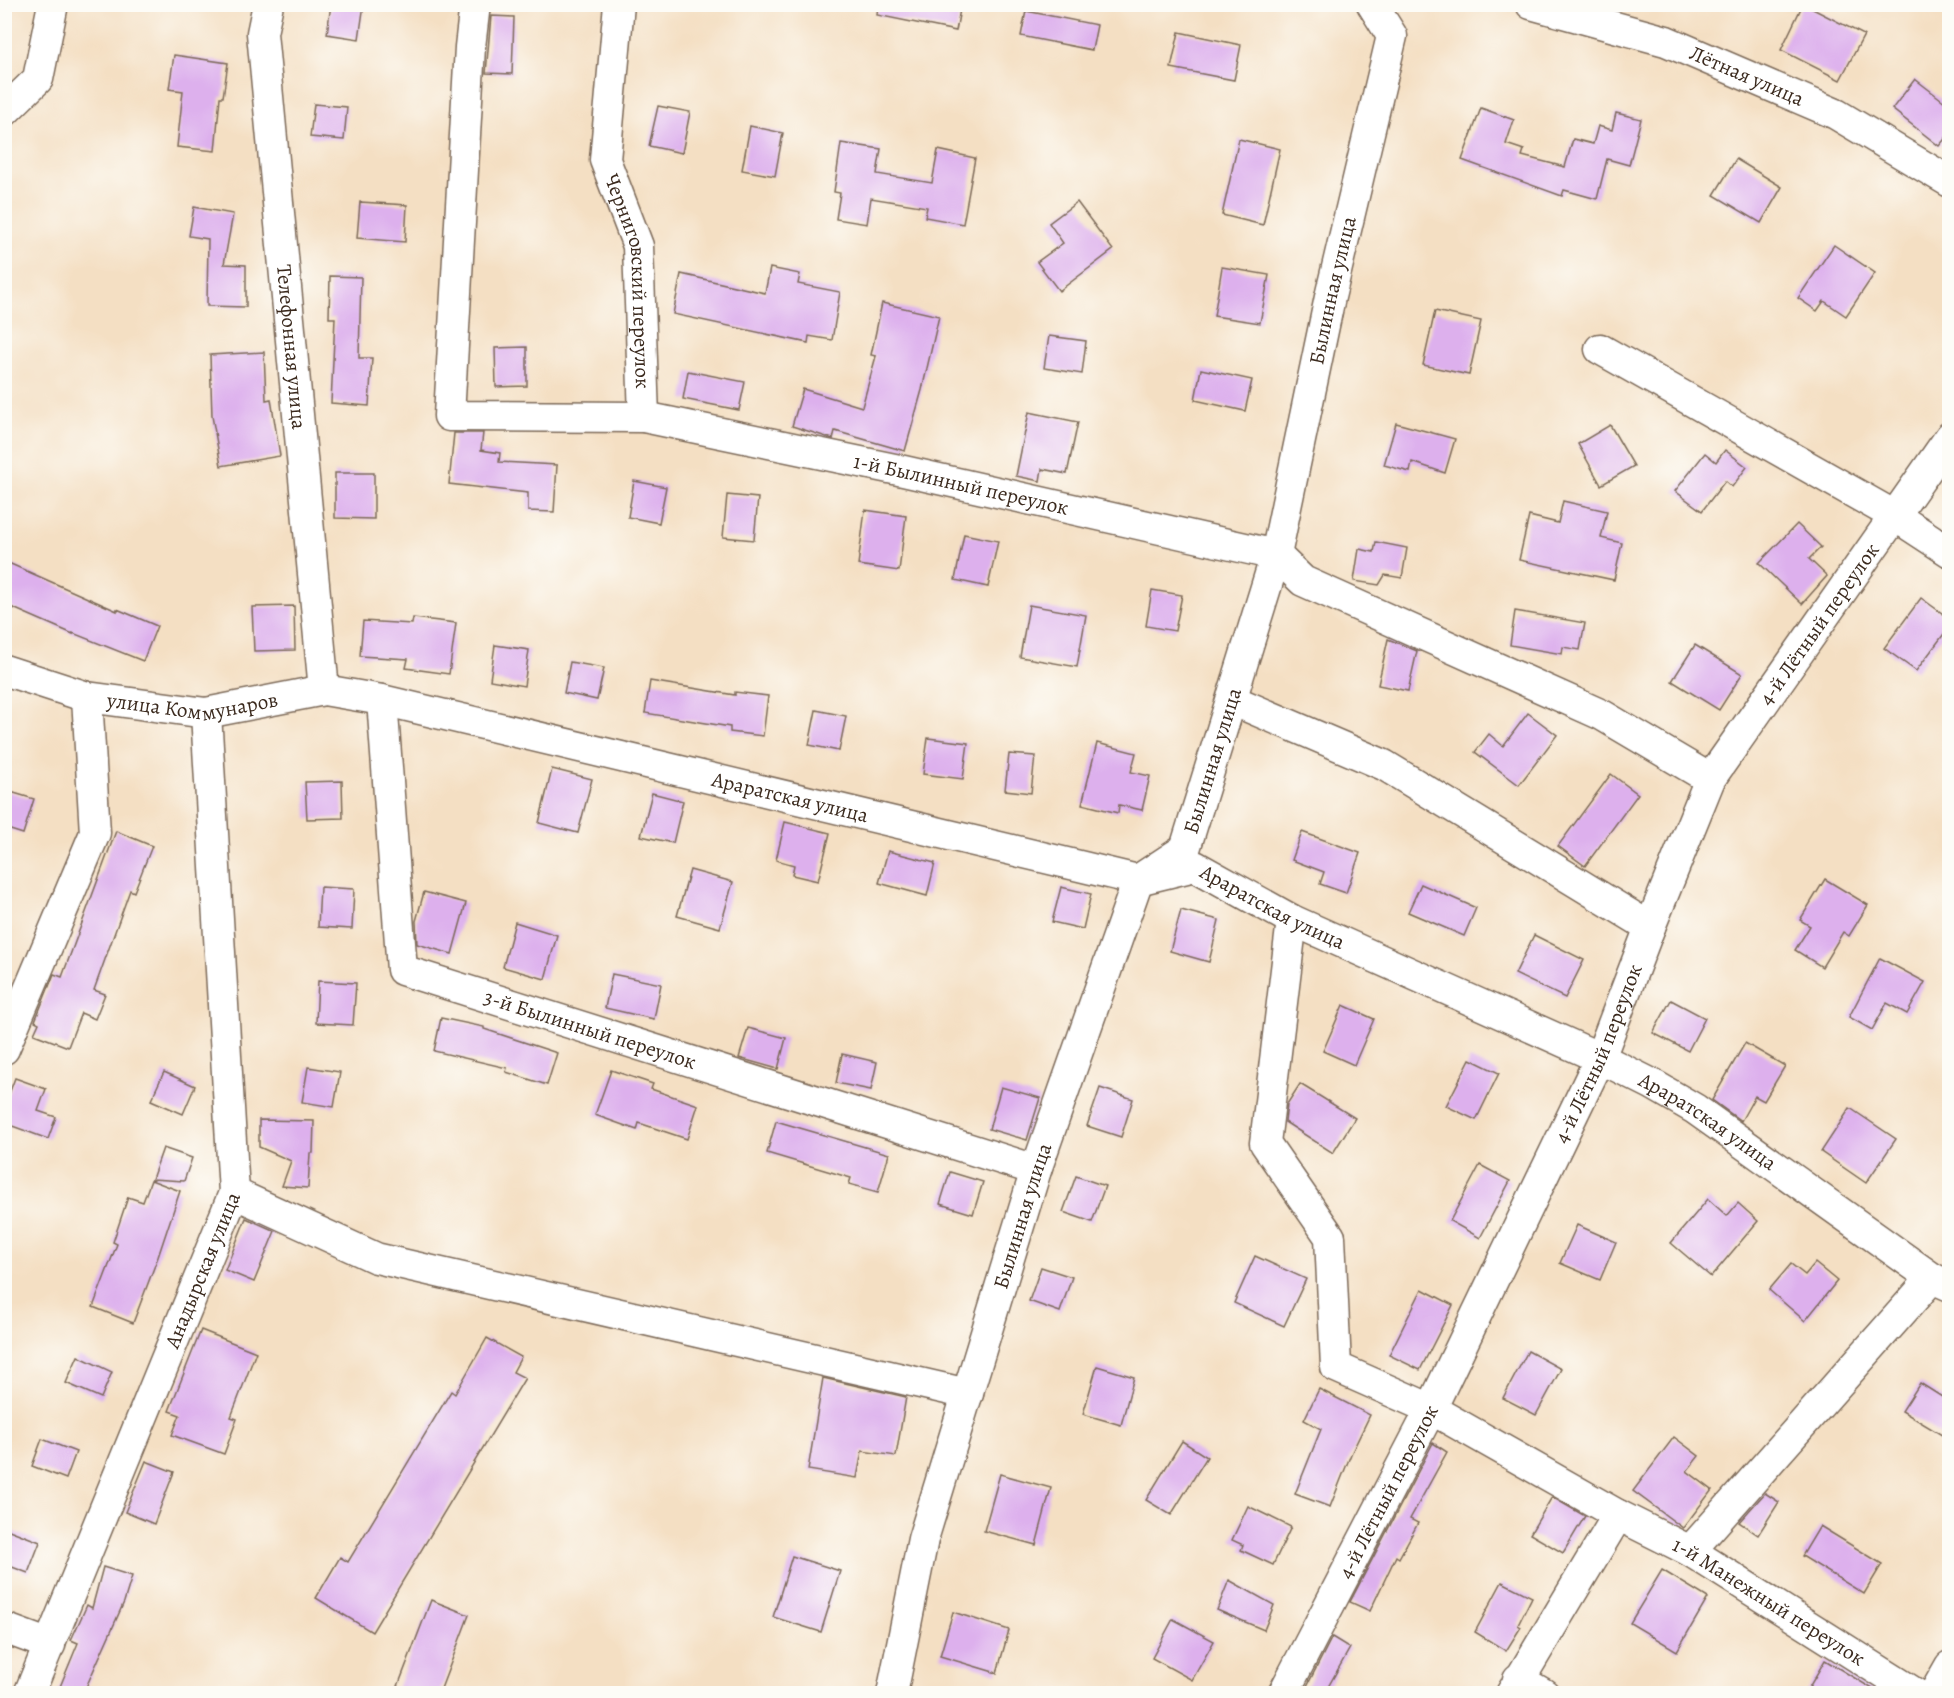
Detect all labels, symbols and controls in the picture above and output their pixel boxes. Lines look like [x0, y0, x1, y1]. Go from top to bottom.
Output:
street label: Лётная улица [1685, 39, 1809, 113]
street label: Черниговский переулок [598, 170, 657, 389]
street label: Былинная улица [1302, 213, 1363, 367]
street label: Телефонная улица [270, 263, 313, 431]
street label: 1-й Былинный переулок [851, 447, 1071, 522]
street label: 4-й Лётный переулок [1752, 537, 1886, 711]
street label: Былинная улица [1177, 684, 1248, 837]
street label: улица Коммунаров [104, 685, 280, 728]
street label: Араратская улица [708, 765, 871, 829]
street label: Араратская улица [1194, 857, 1350, 956]
street label: 4-й Лётный переулок [1547, 960, 1649, 1148]
street label: 3-й Былинный переулок [480, 983, 700, 1076]
street label: Араратская улица [1633, 1065, 1783, 1177]
street label: Былинная улица [986, 1139, 1059, 1292]
street label: Анадырская улица [158, 1188, 247, 1353]
street label: 4-й Лётный переулок [1331, 1400, 1445, 1584]
street label: 1-й Манежный переулок [1668, 1531, 1871, 1672]

